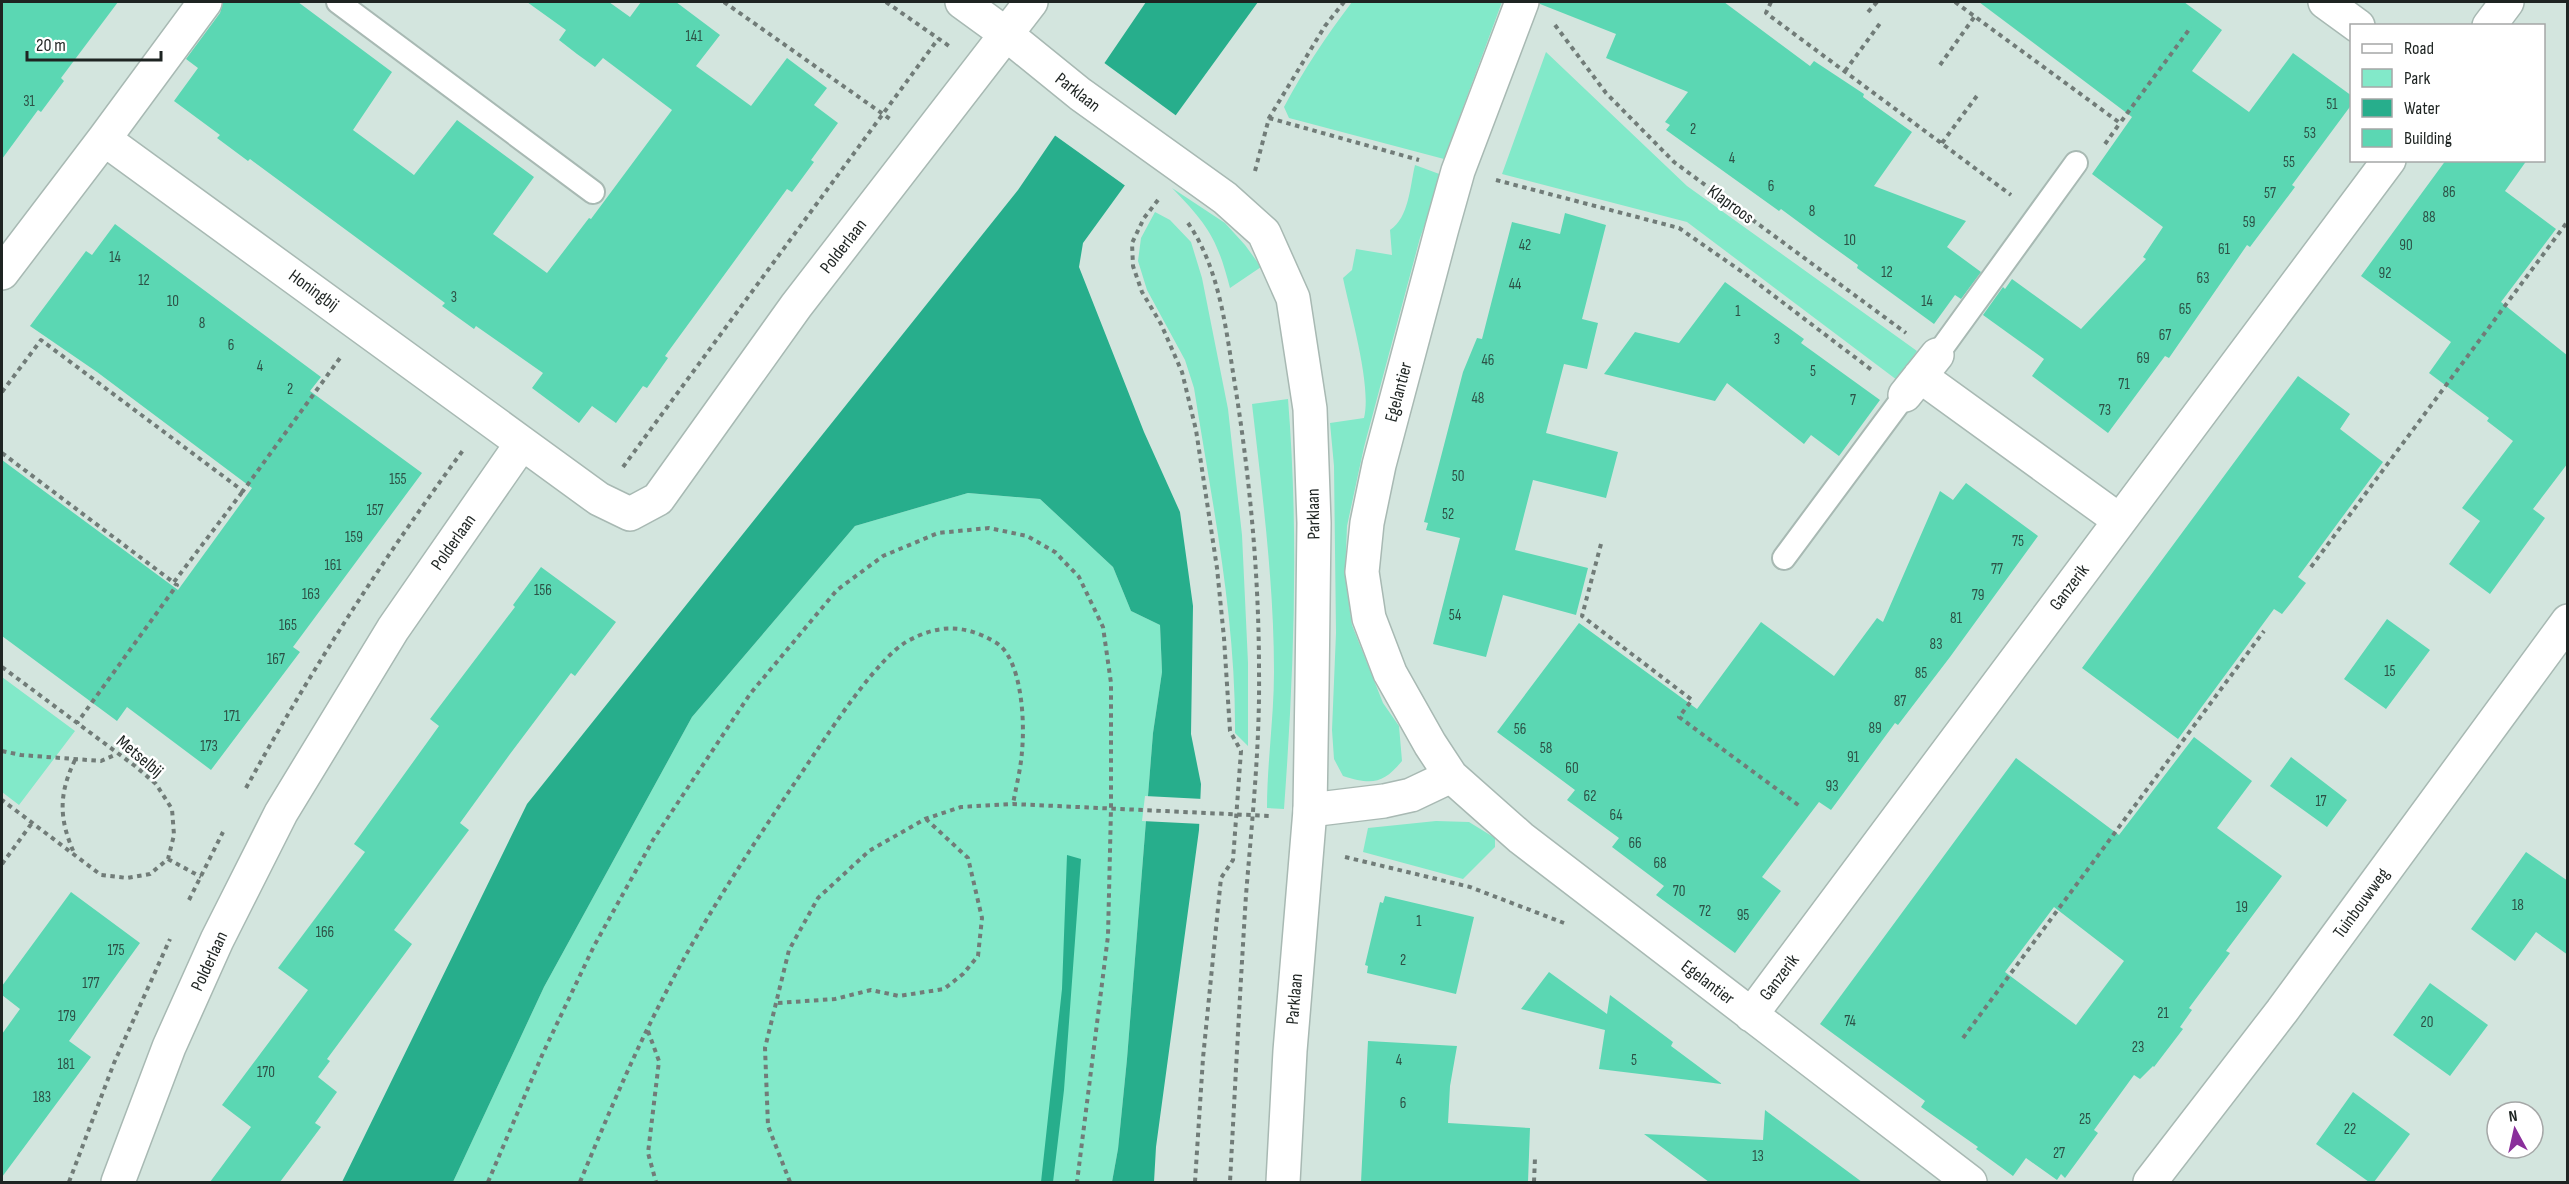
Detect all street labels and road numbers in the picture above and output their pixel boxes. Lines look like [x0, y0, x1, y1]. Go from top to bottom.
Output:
street label: Parklaan [1051, 68, 1104, 116]
street label: Klaproos [1703, 181, 1758, 228]
street label: Polderlaan [816, 215, 871, 278]
street label: Honingbij [285, 265, 343, 316]
street label: Egelantier [1380, 360, 1417, 424]
street label: Parklaan [1303, 488, 1324, 540]
street label: Polderlaan [427, 510, 480, 574]
street label: Ganzerik [2045, 560, 2094, 615]
street label: Metselbij [112, 731, 167, 782]
street label: Tuinbouwweg [2329, 864, 2394, 942]
street label: Polderlaan [187, 928, 232, 994]
street label: Ganzerik [1755, 950, 1804, 1005]
street label: Egelantier [1677, 956, 1738, 1009]
street label: Parklaan [1282, 973, 1307, 1025]

